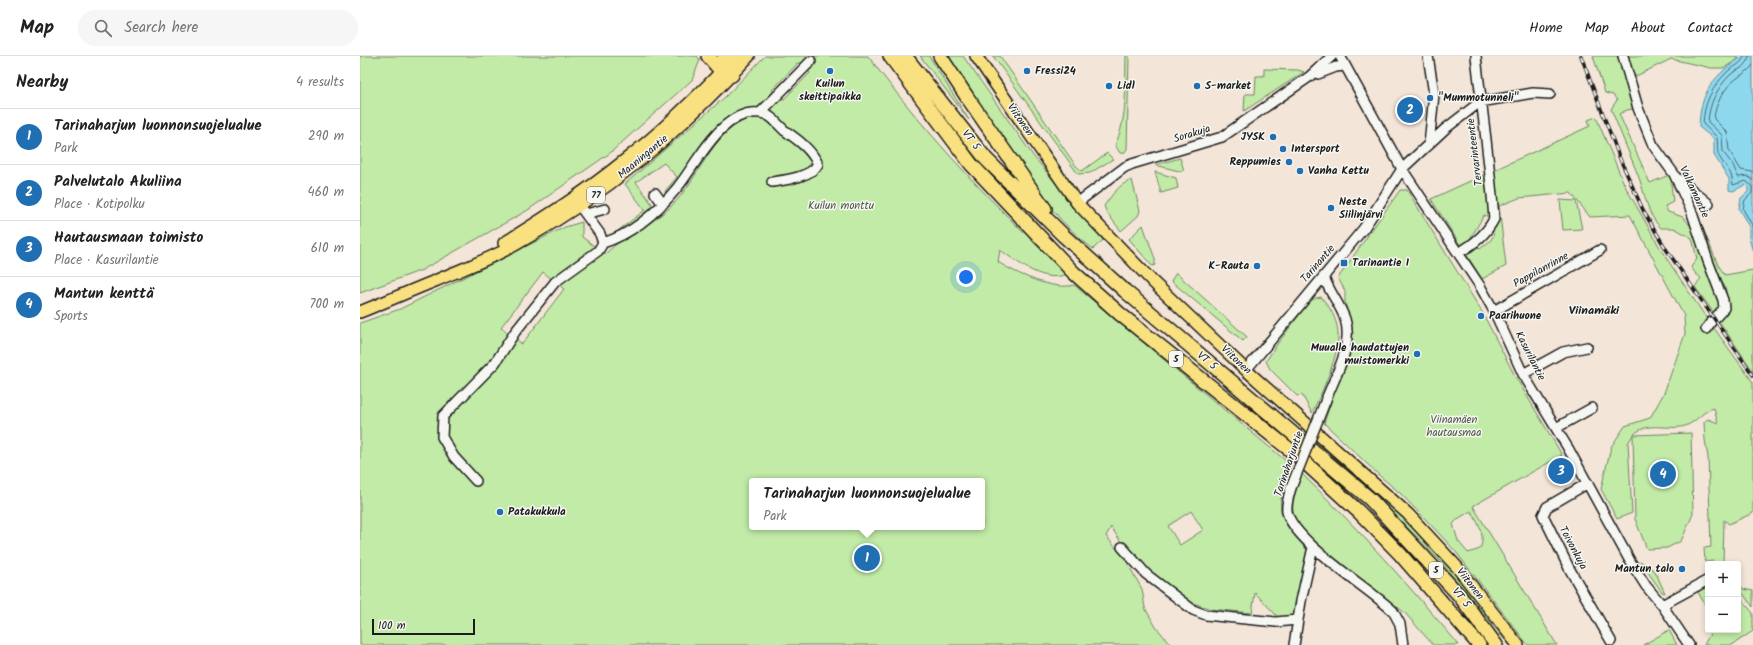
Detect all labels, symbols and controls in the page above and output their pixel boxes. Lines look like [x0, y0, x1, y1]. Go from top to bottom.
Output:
search box [78, 10, 358, 46]
text: Map [20, 13, 54, 43]
text: Search here [124, 16, 198, 40]
icon: search [92, 17, 114, 39]
text: Home [1529, 17, 1563, 39]
text: Map [1585, 17, 1609, 39]
text: About [1631, 17, 1665, 39]
text: Contact [1687, 17, 1733, 39]
place label: Fressi24 [1035, 62, 1076, 80]
marker: Kuilun skeittipaikka [825, 66, 835, 76]
marker: Fressi24 [1022, 66, 1032, 76]
text: Nearby [16, 69, 68, 96]
text: 4 results [296, 72, 344, 93]
place label: Kuilun skeittipaikka [799, 75, 862, 106]
place label: Lidl [1117, 77, 1135, 95]
place label: S-market [1205, 77, 1252, 95]
marker: Lidl [1104, 81, 1114, 91]
marker: S-market [1192, 81, 1202, 91]
place label: "Mummotunneli" [1438, 89, 1519, 107]
marker: "Mummotunneli" [1425, 93, 1435, 103]
pin: 2 [1397, 95, 1423, 125]
street label: Viitonen [1002, 100, 1038, 140]
text: Tarinaharjun luonnonsuojelualue [54, 114, 262, 138]
street label: Tervarinteentie [1462, 117, 1488, 187]
street label: Sorakuja [1171, 120, 1213, 148]
text: 1 [27, 126, 31, 147]
text: 290 m [308, 126, 344, 147]
street label: VT 5 [957, 126, 986, 155]
place label: JYSK [1241, 128, 1265, 146]
street label: Maaningantie [614, 130, 672, 184]
marker: JYSK [1268, 132, 1278, 142]
text: Park [54, 138, 78, 159]
place label: Intersport [1291, 140, 1341, 158]
marker: Intersport [1278, 144, 1288, 154]
place label: Reppumies [1229, 153, 1282, 171]
marker: Reppumies [1284, 157, 1294, 167]
place label: Vanha Kettu [1308, 162, 1370, 180]
street label: Valkamantie [1674, 163, 1714, 221]
marker: Vanha Kettu [1295, 166, 1305, 176]
text: Palvelutalo Akuliina [54, 170, 182, 194]
text: 2 [25, 182, 33, 203]
text: 460 m [308, 182, 344, 203]
road number: 77 [587, 187, 605, 203]
place label: Neste Siilinjärvi [1339, 193, 1384, 224]
text: Place · Kotipolku [54, 194, 145, 215]
park label: Kuilun monttu [808, 197, 875, 215]
marker: Neste Siilinjärvi [1326, 203, 1336, 213]
text: Hautausmaan toimisto [54, 226, 203, 250]
text: 3 [25, 238, 33, 259]
text: 610 m [311, 238, 344, 259]
street label: Tarinantie [1296, 241, 1340, 287]
street label: Pappilanrinne [1510, 247, 1572, 293]
text: Place · Kasurilantie [54, 250, 159, 271]
place label: Tarinantie I [1352, 254, 1410, 272]
place label: K-Rauta [1208, 257, 1249, 275]
marker: Tarinantie I [1339, 258, 1349, 268]
marker: K-Rauta [1252, 261, 1262, 271]
your location [956, 267, 976, 287]
text: Mantun kenttä [54, 282, 154, 306]
text: 4 [25, 294, 33, 315]
text: 700 m [309, 294, 344, 315]
district label: Viinamäki [1569, 301, 1620, 320]
text: Sports [54, 306, 88, 327]
place label: Paarihuone [1489, 307, 1542, 325]
marker: Paarihuone [1476, 311, 1486, 321]
street label: Kasurilantie [1510, 328, 1550, 384]
place label: Muualle haudattujen muistomerkki [1311, 339, 1410, 370]
street label: Viitonen [1216, 341, 1256, 379]
street label: VT 5 [1193, 347, 1222, 376]
marker: Muualle haudattujen muistomerkki [1412, 349, 1422, 359]
road number: 5 [1169, 351, 1183, 367]
park label: Viinamäen hautausmaa [1427, 411, 1481, 442]
street label: Tarinaharjuntie [1269, 429, 1309, 499]
pin: 3 [1548, 456, 1574, 486]
pin: 4 [1650, 459, 1676, 489]
popup [749, 478, 985, 530]
text: Tarinaharjun luonnonsuojelualue [763, 482, 971, 506]
place label: Patakukkula [508, 503, 566, 521]
text: Park [763, 506, 787, 527]
marker: Patakukkula [495, 507, 505, 517]
street label: Toivonkuja [1554, 523, 1592, 573]
pin: 1 [854, 543, 880, 573]
place label: Mantun talo [1615, 560, 1674, 578]
map controls [1705, 561, 1741, 633]
button: + [1705, 561, 1741, 597]
road number: 5 [1429, 562, 1443, 578]
street label: Viitonen [1452, 564, 1489, 604]
marker: Mantun talo [1677, 564, 1687, 574]
street label: VT 5 [1447, 584, 1476, 613]
button: − [1705, 597, 1741, 633]
scale bar [372, 617, 475, 636]
text: 100 m [378, 617, 406, 635]

